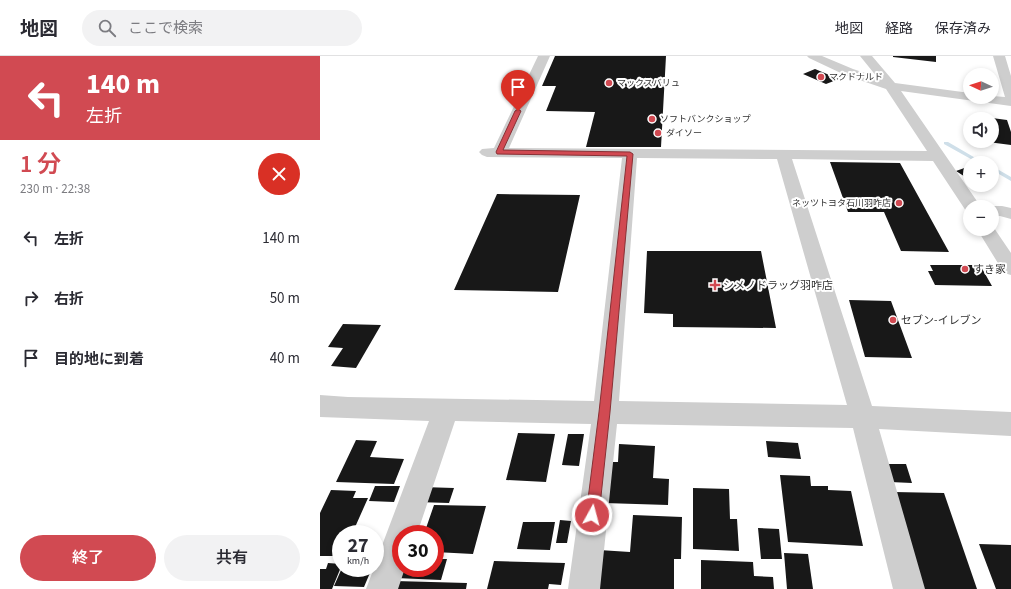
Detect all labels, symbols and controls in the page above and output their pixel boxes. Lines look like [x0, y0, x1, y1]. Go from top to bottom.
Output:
search box [82, 10, 362, 46]
text: 地図 [20, 16, 58, 43]
icon: search [96, 17, 118, 39]
text: ここで検索 [128, 18, 203, 39]
text: 地図 [835, 19, 863, 39]
text: 経路 [885, 19, 913, 39]
text: 保存済み [935, 19, 991, 39]
text: 140 m [86, 64, 160, 104]
north arrow [963, 68, 999, 104]
map controls [963, 68, 999, 236]
pin [501, 70, 535, 111]
place label: マクドナルド [829, 71, 883, 84]
icon: left [20, 72, 72, 124]
marker: マクドナルド [816, 72, 826, 82]
icon: arrive [507, 76, 529, 98]
place label: マックスバリュ [617, 77, 680, 90]
marker: マックスバリュ [604, 78, 614, 88]
text: 左折 [86, 104, 122, 129]
button: sound [963, 112, 999, 148]
place label: ソフトバンクショップ [660, 113, 750, 126]
marker: ソフトバンクショップ [647, 114, 657, 124]
place label: ダイソー [666, 127, 702, 140]
marker: ダイソー [653, 128, 663, 138]
text: 1 分 [20, 147, 61, 182]
button: close [258, 153, 300, 195]
button: + [963, 156, 999, 192]
text: 230 m · 22:38 [20, 180, 90, 198]
place label: ネッツトヨタ石川羽咋店 [792, 197, 891, 210]
marker: ネッツトヨタ石川羽咋店 [894, 198, 904, 208]
button: − [963, 200, 999, 236]
icon: left [20, 227, 42, 249]
text: 140 m [262, 228, 300, 249]
text: 左折 [54, 229, 84, 250]
place label: すき家 [973, 262, 1006, 277]
marker: すき家 [960, 264, 970, 274]
place label: シメノドラッグ羽咋店 [723, 278, 833, 293]
marker: シメノドラッグ羽咋店 [710, 280, 720, 290]
icon: right [20, 287, 42, 309]
text: 50 m [270, 288, 300, 309]
text: 右折 [54, 289, 84, 310]
place label: セブン-イレブン [901, 313, 981, 328]
marker: セブン-イレブン [888, 315, 898, 325]
icon: arrive [20, 347, 42, 369]
text: 40 m [270, 348, 300, 369]
text: 目的地に到着 [54, 349, 144, 370]
position arrow [571, 494, 613, 536]
speed limit sign: 30 [392, 525, 444, 577]
text: 27 [347, 532, 369, 560]
button: 終了 [20, 535, 156, 581]
button: 共有 [164, 535, 300, 581]
text: km/h [347, 554, 369, 568]

